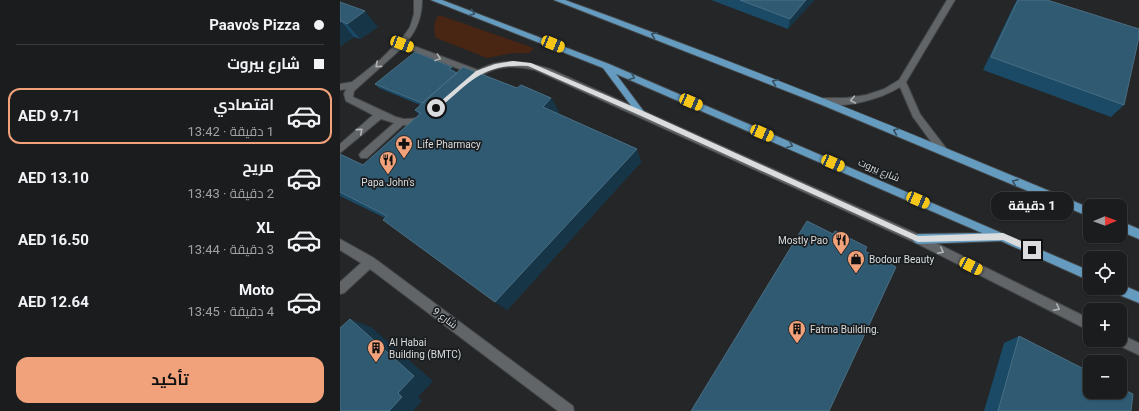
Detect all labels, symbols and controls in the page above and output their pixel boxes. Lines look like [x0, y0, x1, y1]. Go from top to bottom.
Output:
one-way arrow [468, 9, 475, 17]
text: Paavo's Pizza [209, 16, 300, 34]
one-way arrow [651, 32, 658, 40]
car [389, 34, 415, 54]
car [540, 34, 566, 54]
one-way arrow [435, 53, 442, 61]
text: شارع بيروت [227, 55, 300, 73]
one-way arrow [375, 60, 383, 67]
one-way arrow [627, 72, 635, 80]
one-way arrow [772, 79, 779, 87]
car [678, 92, 704, 112]
one-way arrow [850, 95, 856, 104]
text: اقتصادي [214, 96, 274, 114]
icon: car [286, 98, 322, 134]
route start [427, 99, 445, 117]
text: AED 9.71 [18, 107, 80, 125]
car [749, 123, 775, 143]
text: 1 دقيقة · 13:42 [187, 124, 274, 139]
one-way arrow [892, 128, 900, 136]
one-way arrow [356, 129, 363, 136]
pharmacy icon: Life Pharmacy [394, 134, 414, 159]
place label: Life Pharmacy [417, 139, 481, 150]
one-way arrow [785, 140, 793, 148]
restaurant icon: Papa John's [378, 150, 398, 175]
car [820, 153, 846, 173]
street label: شارع بيروت [856, 156, 901, 185]
text: مريح [242, 158, 274, 176]
icon: car [286, 160, 322, 196]
text: AED 13.10 [18, 169, 89, 187]
place label: Papa John's [361, 177, 415, 188]
one-way arrow [1012, 178, 1019, 186]
text: 2 دقيقة · 13:43 [187, 186, 274, 201]
car [905, 190, 931, 210]
callout: 1 دقيقة [991, 192, 1073, 220]
text: 1 دقيقة [1008, 198, 1056, 213]
north arrow [1083, 199, 1127, 243]
map controls [1083, 199, 1127, 399]
text: XL [256, 219, 274, 237]
icon: car [286, 222, 322, 258]
restaurant icon: Mostly Pao [831, 230, 851, 255]
text: AED 16.50 [18, 231, 89, 249]
place label: Mostly Pao [778, 235, 828, 246]
route end [1023, 241, 1041, 259]
text: 3 دقيقة · 13:44 [187, 242, 274, 257]
one-way arrow [936, 246, 944, 253]
shop icon: Bodour Beauty [846, 249, 866, 274]
button: locate [1083, 251, 1127, 295]
place label: Bodour Beauty [869, 254, 934, 265]
car [958, 255, 984, 277]
text: Moto [239, 281, 274, 299]
icon: car [286, 284, 322, 320]
text: AED 12.64 [18, 293, 89, 311]
button: + [1083, 303, 1127, 347]
text: 4 دقيقة · 13:45 [187, 304, 274, 319]
one-way arrow [1053, 304, 1060, 311]
street label: شارع 9 [430, 305, 459, 331]
building icon: Fatma Building. [787, 319, 807, 344]
place label: Fatma Building. [810, 324, 879, 335]
place label: Al Habai Building (BMTC) [389, 337, 461, 361]
building icon: Al Habai Building (BMTC) [366, 338, 386, 363]
button: − [1083, 355, 1127, 399]
button: تأكيد [16, 357, 324, 403]

